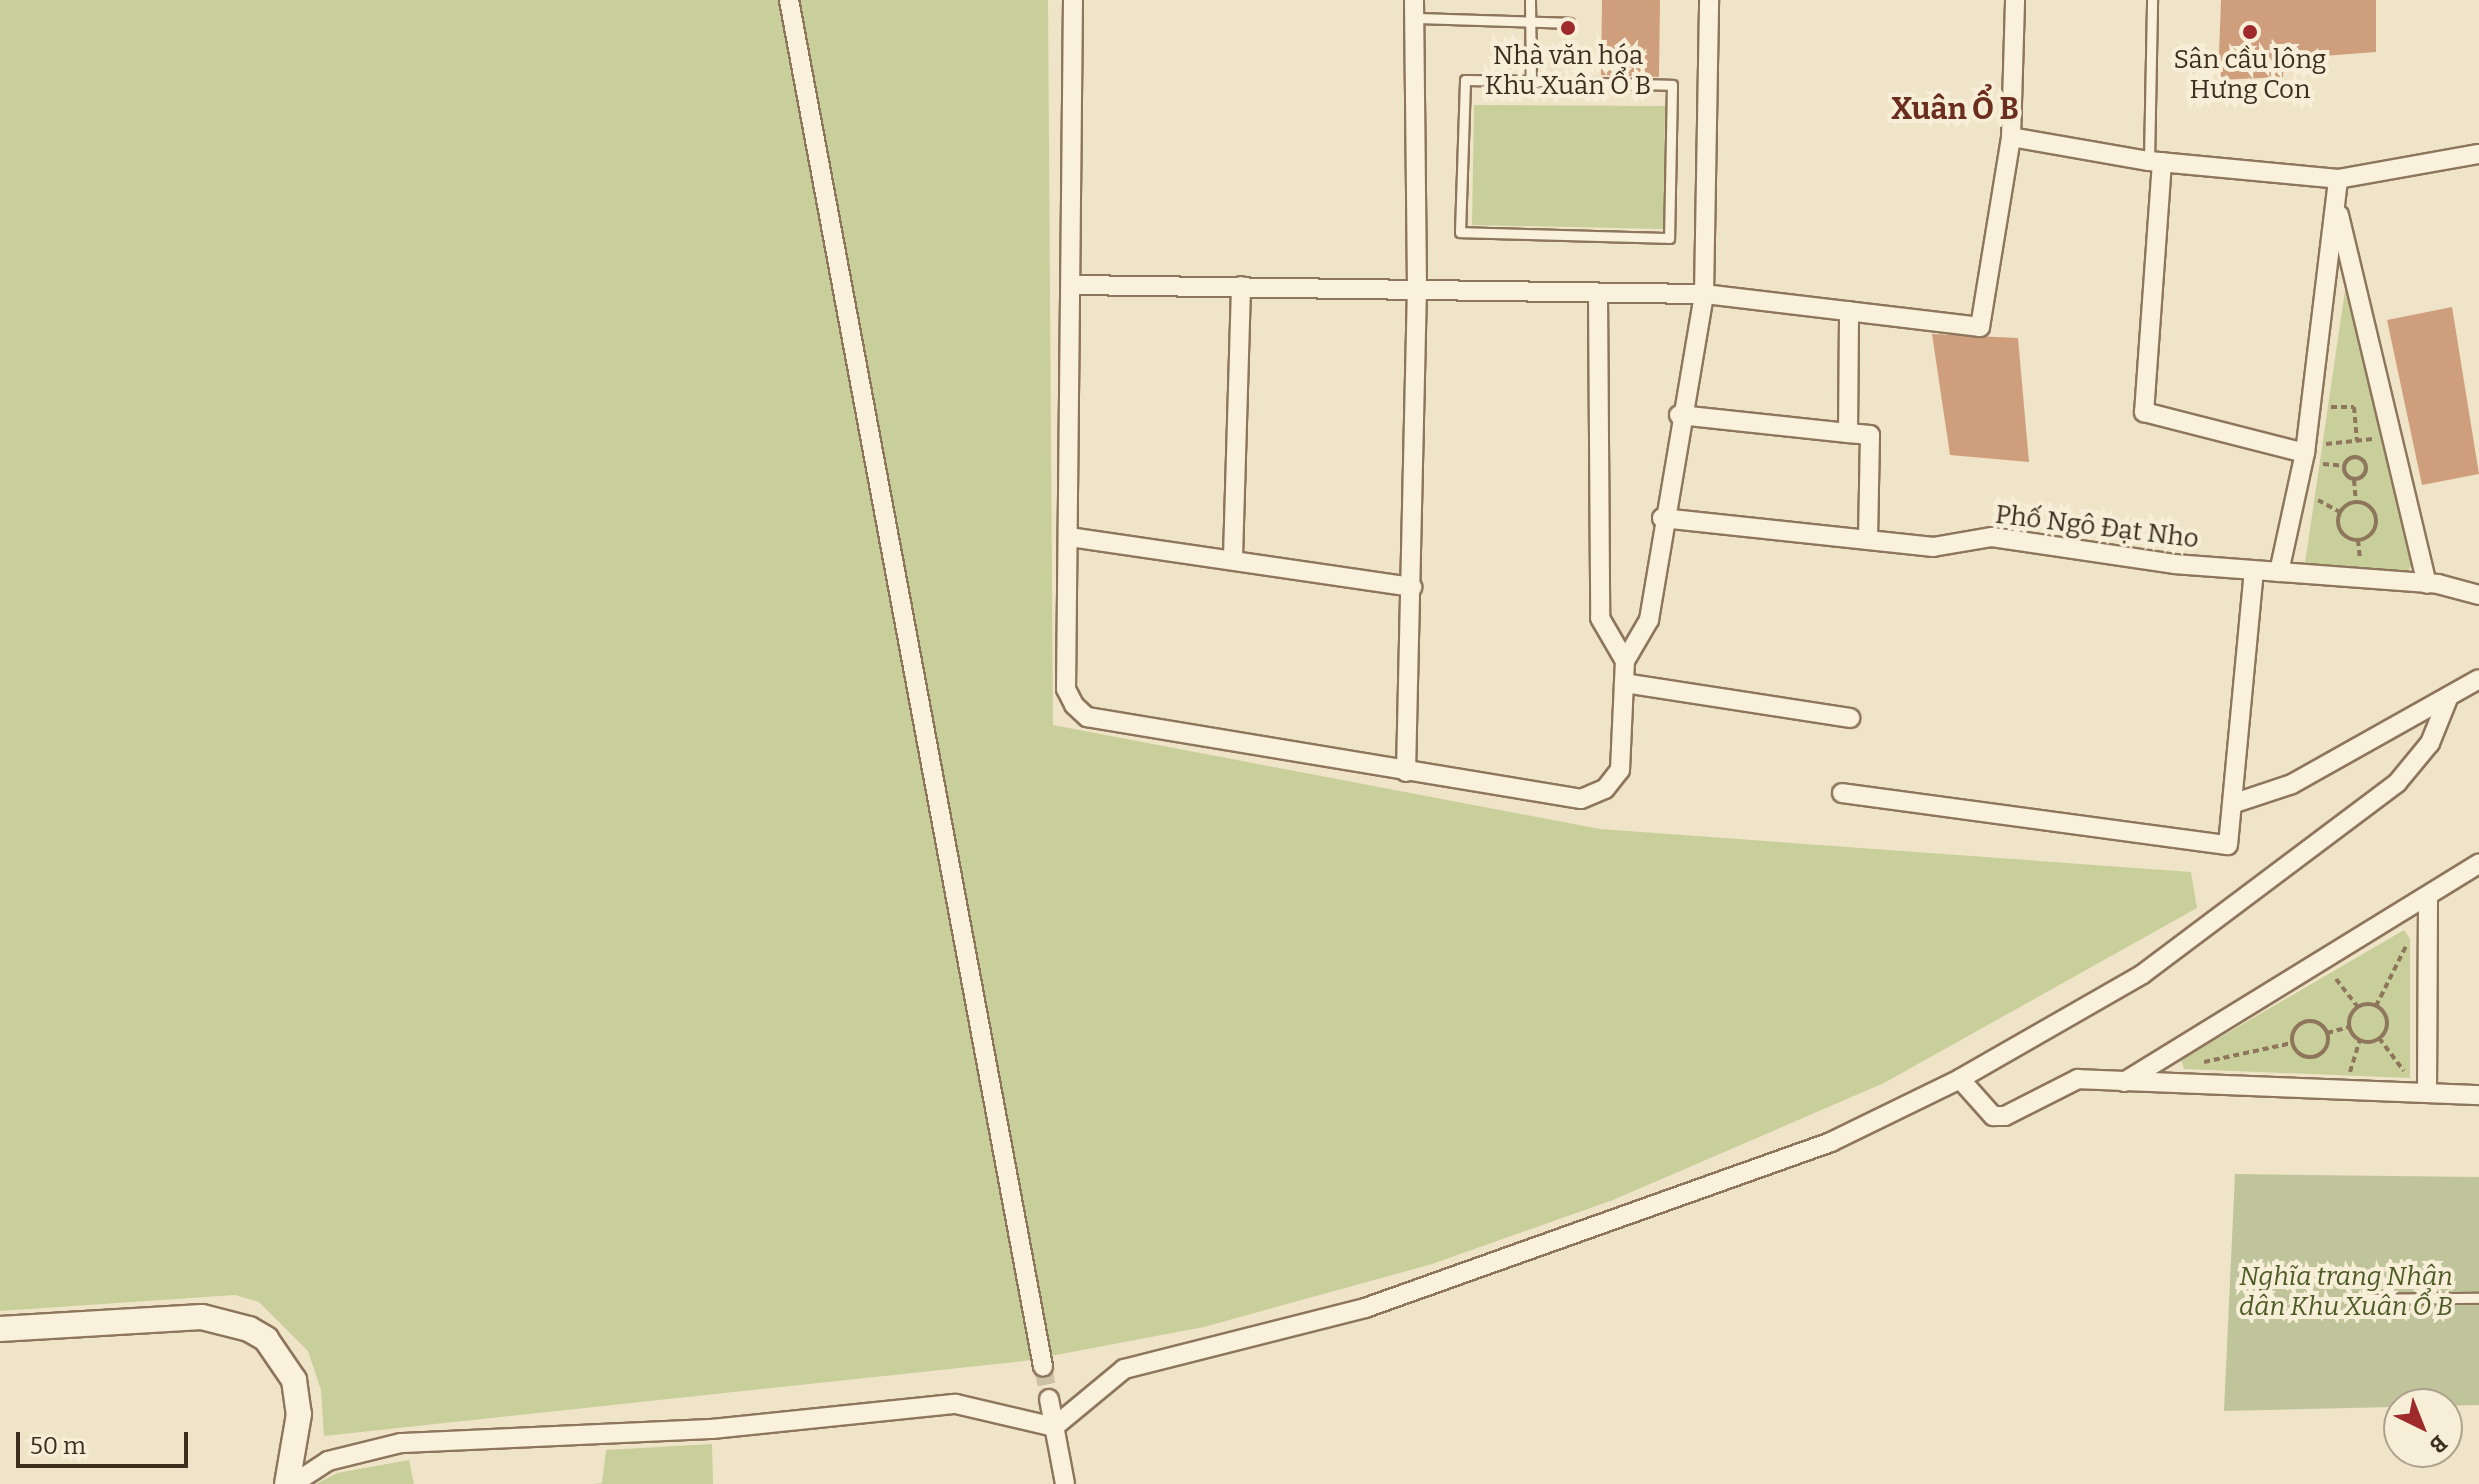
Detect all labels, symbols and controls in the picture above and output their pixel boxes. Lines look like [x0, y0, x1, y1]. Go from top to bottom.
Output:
marker: Nhà văn hóa Khu Xuân Ổ B [1559, 19, 1577, 37]
marker: Sân cầu lông Hưng Con [2241, 23, 2259, 41]
place label: Nhà văn hóa Khu Xuân Ổ B [1485, 40, 1651, 102]
place label: Sân cầu lông Hưng Con [2174, 44, 2326, 106]
district label: Xuân Ổ B [1891, 91, 2019, 127]
street label: Phố Ngô Đạt Nho [1994, 499, 2200, 555]
park label: Nghĩa trang Nhân dân Khu Xuân Ổ B [2239, 1261, 2453, 1322]
north arrow [2383, 1388, 2463, 1468]
scale bar [20, 1416, 192, 1466]
text: B [2424, 1430, 2453, 1459]
text: 50 m [30, 1432, 86, 1460]

